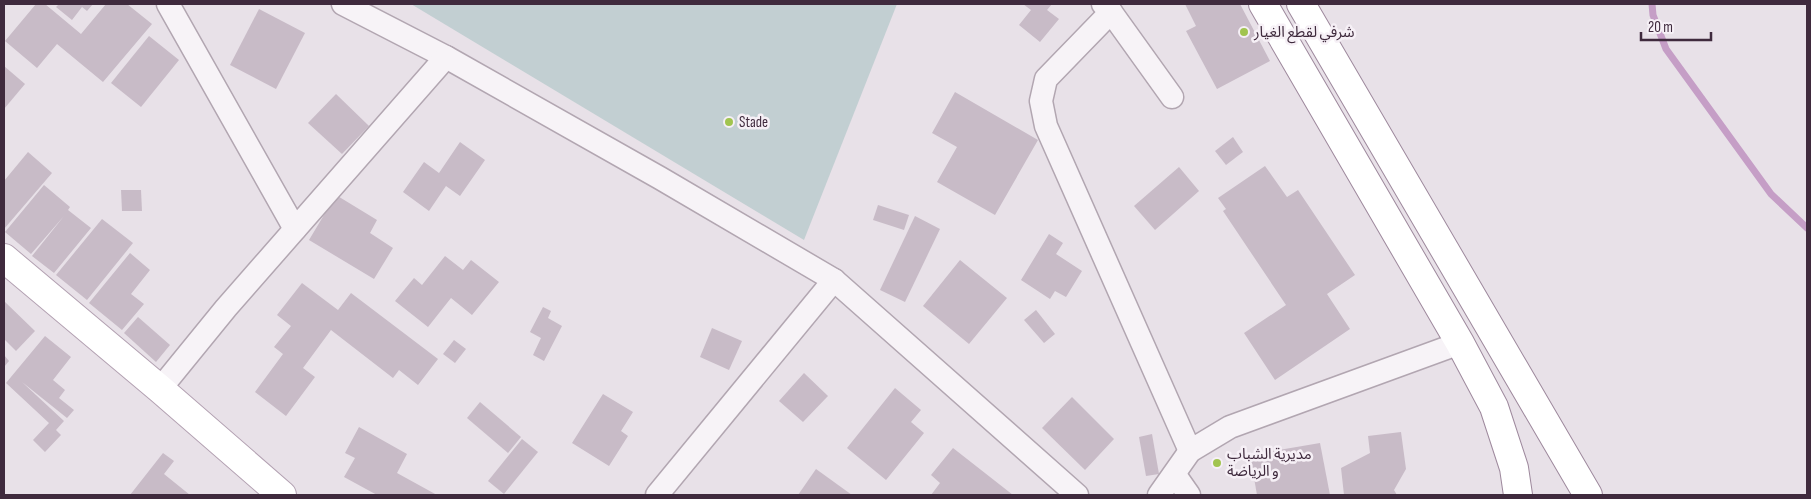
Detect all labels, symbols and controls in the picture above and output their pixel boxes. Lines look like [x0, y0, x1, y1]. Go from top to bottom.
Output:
scale bar [1641, 10, 1711, 42]
text: 20 m [1648, 18, 1673, 37]
place label: شرفي لقطع الغيار [1253, 23, 1355, 44]
marker: شرفي لقطع الغيار [1238, 26, 1250, 38]
place label: Stade [739, 113, 768, 132]
marker: Stade [723, 116, 735, 128]
place label: مديرية الشباب و الرياضة [1227, 445, 1312, 481]
marker: مديرية الشباب و الرياضة [1211, 457, 1223, 469]

